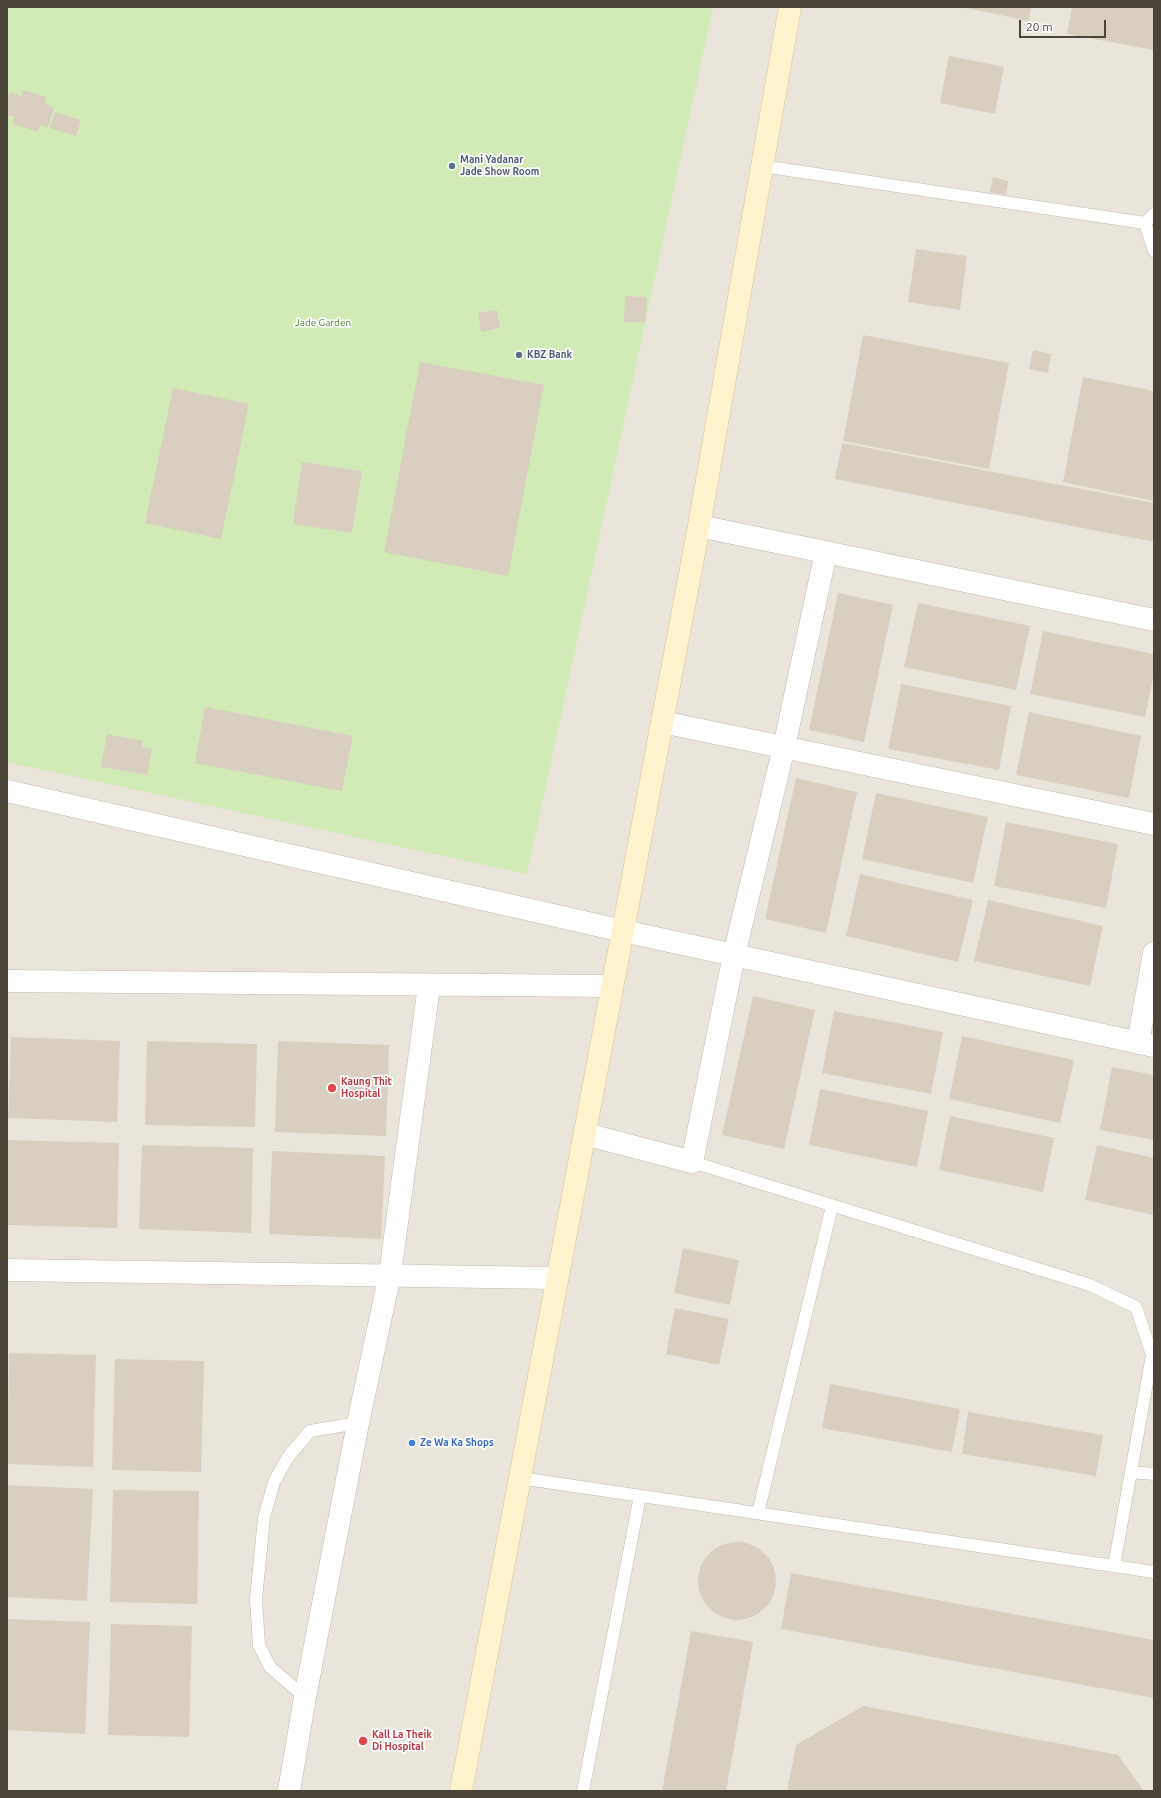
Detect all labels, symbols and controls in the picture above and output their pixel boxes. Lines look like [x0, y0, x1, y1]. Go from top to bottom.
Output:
scale bar [1021, 12, 1108, 38]
text: 20 m [1026, 20, 1053, 33]
place label: Mani Yadanar Jade Show Room [460, 154, 539, 178]
marker: Mani Yadanar Jade Show Room [447, 161, 457, 171]
park label: Jade Garden [295, 317, 351, 329]
place label: KBZ Bank [527, 349, 572, 361]
marker: KBZ Bank [514, 350, 524, 360]
place label: Kaung Thit Hospital [341, 1076, 392, 1100]
marker: Kaung Thit Hospital [326, 1082, 338, 1094]
place label: Ze Wa Ka Shops [420, 1437, 494, 1449]
marker: Ze Wa Ka Shops [407, 1438, 417, 1448]
place label: Kall La Theik Di Hospital [372, 1729, 432, 1752]
marker: Kall La Theik Di Hospital [357, 1735, 369, 1747]

